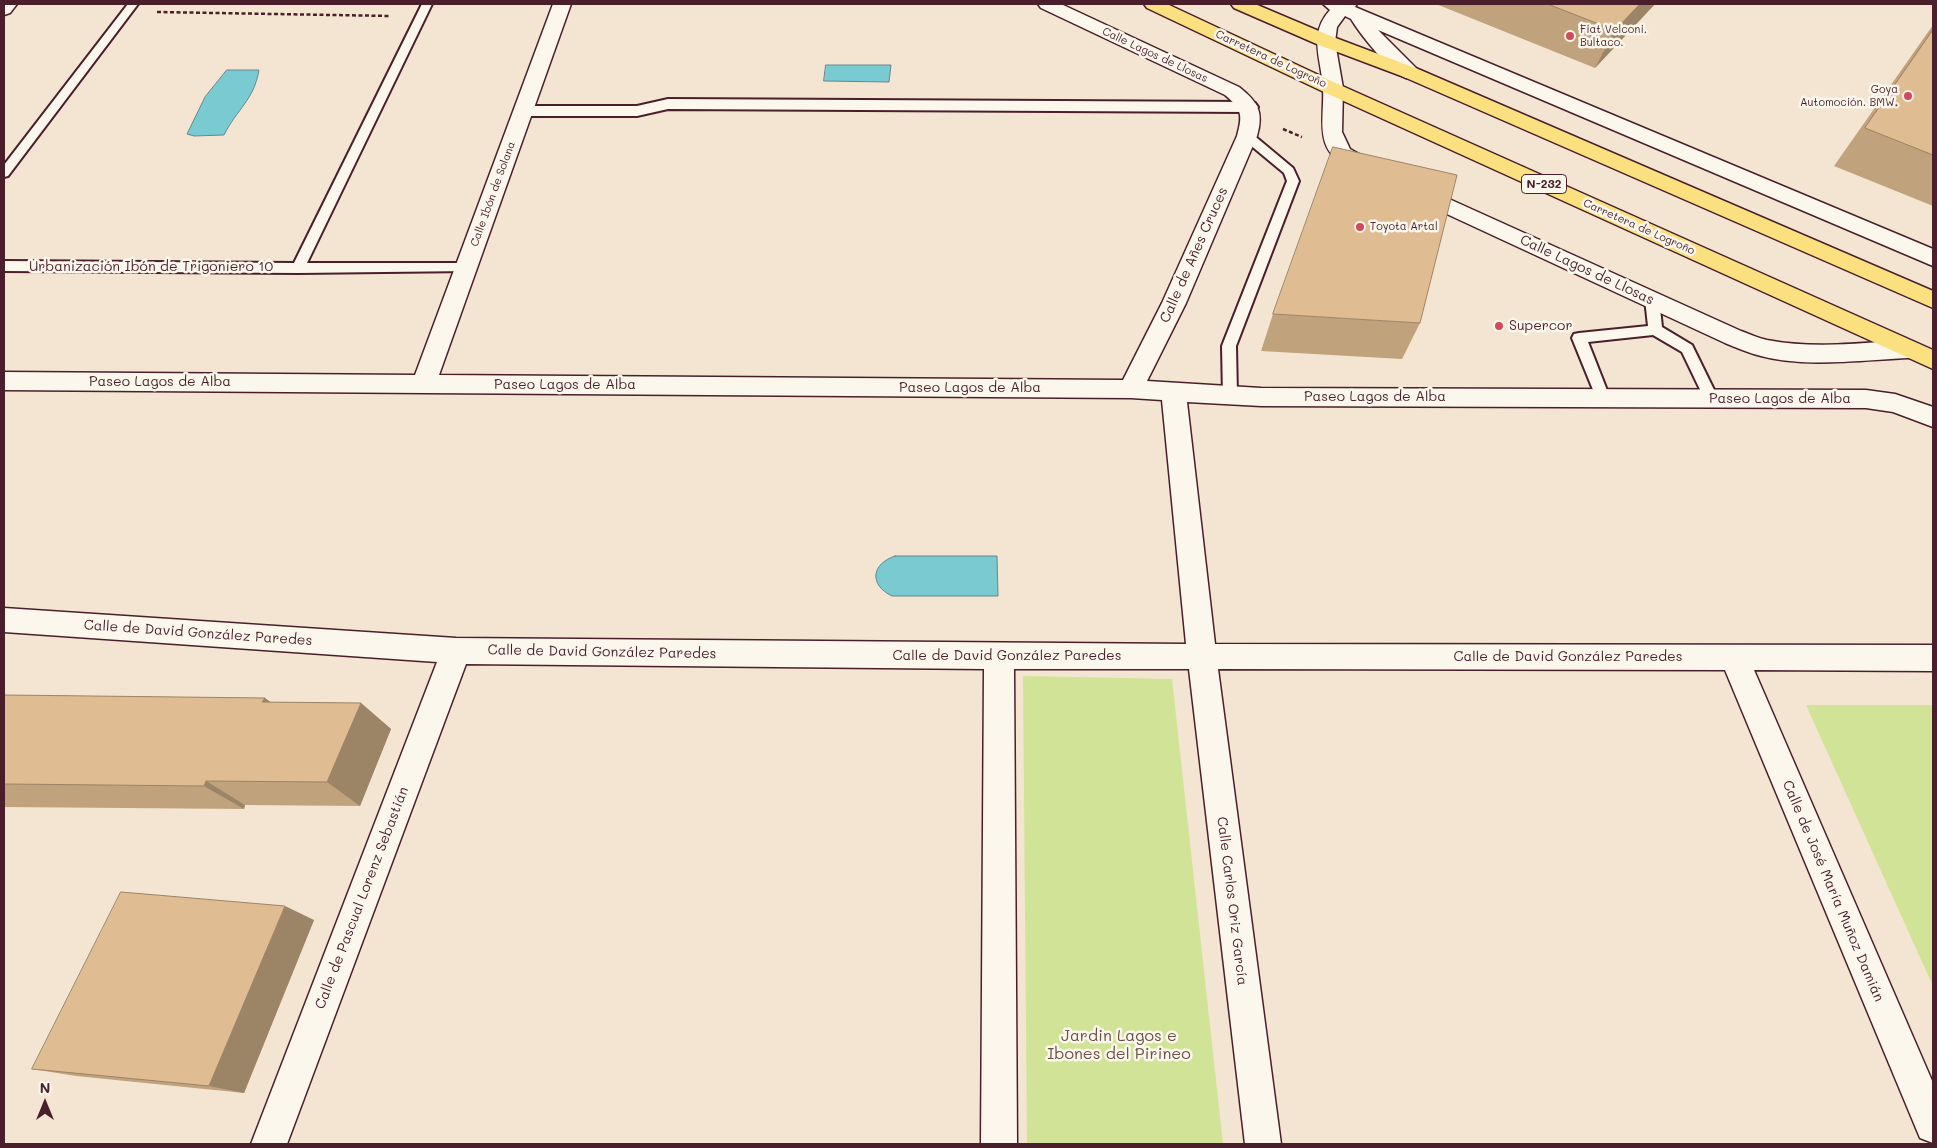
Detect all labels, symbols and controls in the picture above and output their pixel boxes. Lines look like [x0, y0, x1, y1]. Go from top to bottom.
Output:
place label: Fiat Velconi. Bultaco. [1580, 23, 1647, 49]
street label: Calle Lagos de Llosas [1100, 25, 1210, 85]
street label: Carretera de Logroño [1213, 28, 1329, 90]
marker: Fiat Velconi. Bultaco. [1564, 30, 1576, 42]
place label: Goya Automoción. BMW. [1800, 83, 1898, 109]
marker: Goya Automoción. BMW. [1902, 90, 1914, 102]
street label: Calle Ibón de Solana [468, 140, 518, 248]
road number: N-232 [1522, 174, 1566, 193]
street label: Calle de Añes Cruces [1156, 185, 1232, 325]
street label: Carretera de Logroño [1581, 196, 1697, 258]
place label: Toyota Artal [1370, 220, 1438, 234]
marker: Toyota Artal [1354, 221, 1366, 233]
street label: Calle Lagos de Llosas [1517, 231, 1657, 309]
street label: Urbanización Ibón de Trigoniero 10 [29, 259, 273, 275]
place label: Supercor [1509, 318, 1572, 334]
marker: Supercor [1493, 320, 1505, 332]
street label: Paseo Lagos de Alba [89, 374, 231, 390]
street label: Paseo Lagos de Alba [494, 377, 636, 393]
street label: Paseo Lagos de Alba [899, 380, 1041, 396]
street label: Paseo Lagos de Alba [1304, 389, 1446, 405]
street label: Paseo Lagos de Alba [1709, 391, 1851, 407]
street label: Calle de David González Paredes [83, 617, 313, 649]
street label: Calle de David González Paredes [487, 642, 717, 662]
street label: Calle de David González Paredes [893, 648, 1121, 664]
street label: Calle de David González Paredes [1454, 649, 1682, 665]
street label: Calle de José María Muñoz Damián [1779, 778, 1887, 1004]
street label: Calle de Pascual Lorenz Sebastián [312, 784, 412, 1012]
street label: Calle Carlos Oriz García [1213, 816, 1251, 986]
park label: Jardin Lagos e Ibones del Pirineo [1047, 1026, 1191, 1064]
north arrow [20, 1078, 70, 1128]
text: N [40, 1078, 50, 1097]

